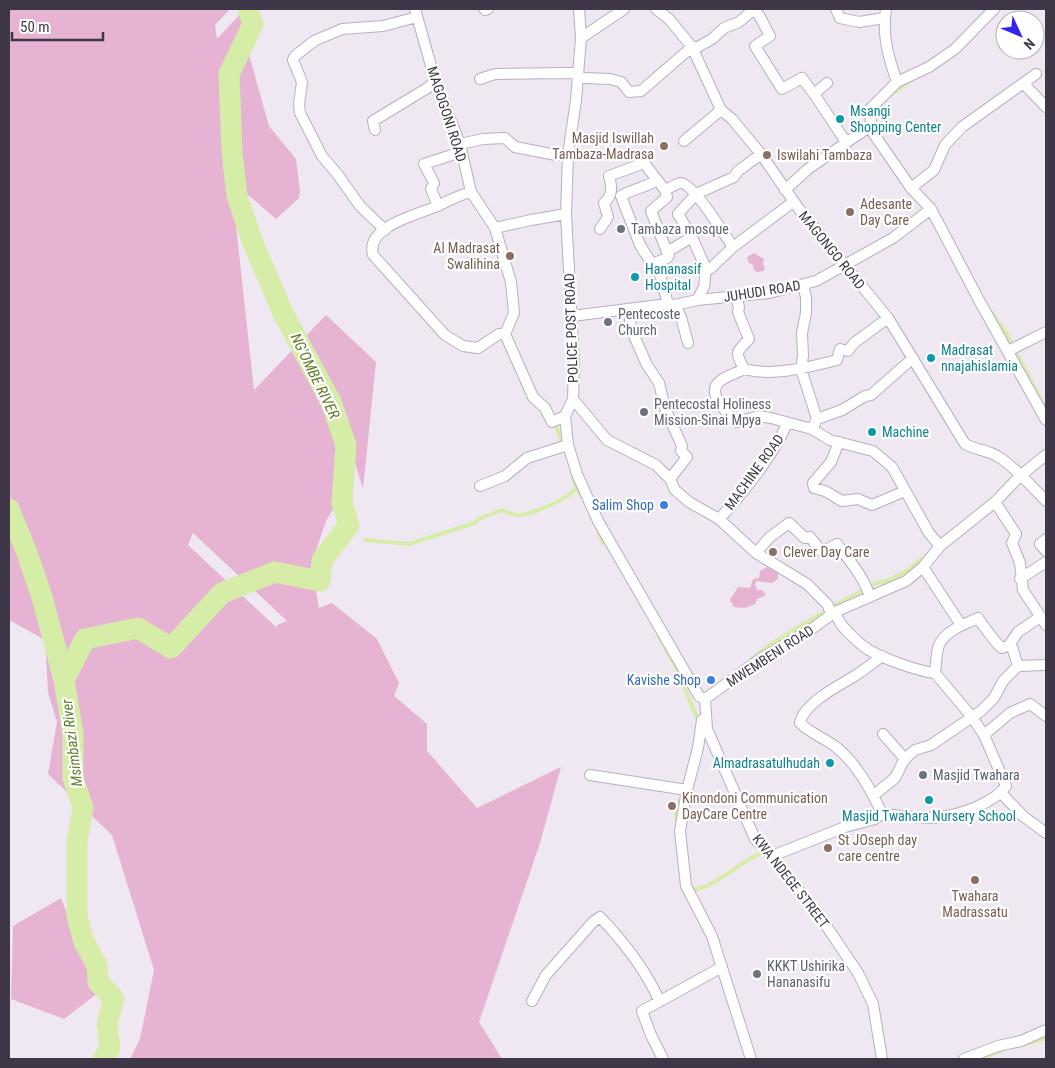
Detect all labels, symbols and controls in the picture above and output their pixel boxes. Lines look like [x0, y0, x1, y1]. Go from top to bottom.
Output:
scale bar [12, 10, 104, 42]
north arrow [995, 10, 1045, 60]
text: 50 m [20, 18, 50, 36]
text: N [1021, 35, 1038, 53]
street label: MAGOGONI ROAD [424, 64, 470, 164]
place label: Msangi Shopping Center [850, 103, 941, 135]
marker: Msangi Shopping Center [834, 113, 846, 125]
place label: Masjid Iswillah Tambaza-Madrasa [552, 130, 654, 162]
marker: Masjid Iswillah Tambaza-Madrasa [658, 140, 670, 152]
place label: Iswilahi Tambaza [777, 147, 872, 163]
marker: Iswilahi Tambaza [761, 149, 773, 161]
place label: Adesante Day Care [860, 196, 913, 228]
marker: Adesante Day Care [844, 206, 856, 218]
street label: MAGONGO ROAD [796, 208, 868, 292]
place label: Tambaza mosque [631, 221, 729, 237]
marker: Tambaza mosque [615, 223, 627, 235]
place label: Al Madrasat Swalihina [433, 240, 500, 272]
marker: Al Madrasat Swalihina [504, 250, 516, 262]
place label: Hananasif Hospital [645, 261, 702, 293]
marker: Hananasif Hospital [629, 271, 641, 283]
street label: POLICE POST ROAD [561, 273, 581, 383]
street label: JUHUDI ROAD [722, 277, 802, 305]
place label: Pentecoste Church [618, 306, 681, 338]
marker: Pentecoste Church [602, 316, 614, 328]
water label: NG'OMBE RIVER [287, 330, 344, 422]
place label: Madrasat nnajahislamia [941, 342, 1018, 374]
marker: Madrasat nnajahislamia [925, 352, 937, 364]
place label: Pentecostal Holiness Mission-Sinai Mpya [654, 396, 771, 428]
marker: Pentecostal Holiness Mission-Sinai Mpya [638, 406, 650, 418]
place label: Machine [882, 424, 930, 440]
marker: Machine [866, 426, 878, 438]
street label: MACHINE ROAD [721, 431, 787, 513]
place label: Salim Shop [592, 497, 654, 513]
marker: Salim Shop [658, 499, 670, 511]
place label: Clever Day Care [783, 544, 870, 560]
marker: Clever Day Care [767, 546, 779, 558]
street label: MWEMBENI ROAD [723, 622, 817, 690]
place label: Kavishe Shop [627, 672, 701, 688]
marker: Kavishe Shop [705, 674, 717, 686]
water label: Msimbazi River [58, 698, 86, 788]
place label: Almadrasatulhudah [713, 755, 820, 771]
marker: Almadrasatulhudah [824, 757, 836, 769]
place label: Masjid Twahara [933, 767, 1020, 783]
marker: Masjid Twahara [917, 769, 929, 781]
place label: Kinondoni Communication DayCare Centre [682, 790, 828, 822]
marker: Masjid Twahara Nursery School [923, 794, 935, 806]
marker: Kinondoni Communication DayCare Centre [666, 800, 678, 812]
place label: Masjid Twahara Nursery School [842, 808, 1016, 824]
street label: KWA NDEGE STREET [749, 831, 833, 931]
place label: St JOseph day care centre [838, 832, 917, 864]
marker: St JOseph day care centre [822, 842, 834, 854]
marker: Twahara Madrassatu [969, 874, 981, 886]
place label: Twahara Madrassatu [942, 888, 1008, 920]
place label: KKKT Ushirika Hananasifu [767, 958, 845, 990]
marker: KKKT Ushirika Hananasifu [751, 968, 763, 980]

